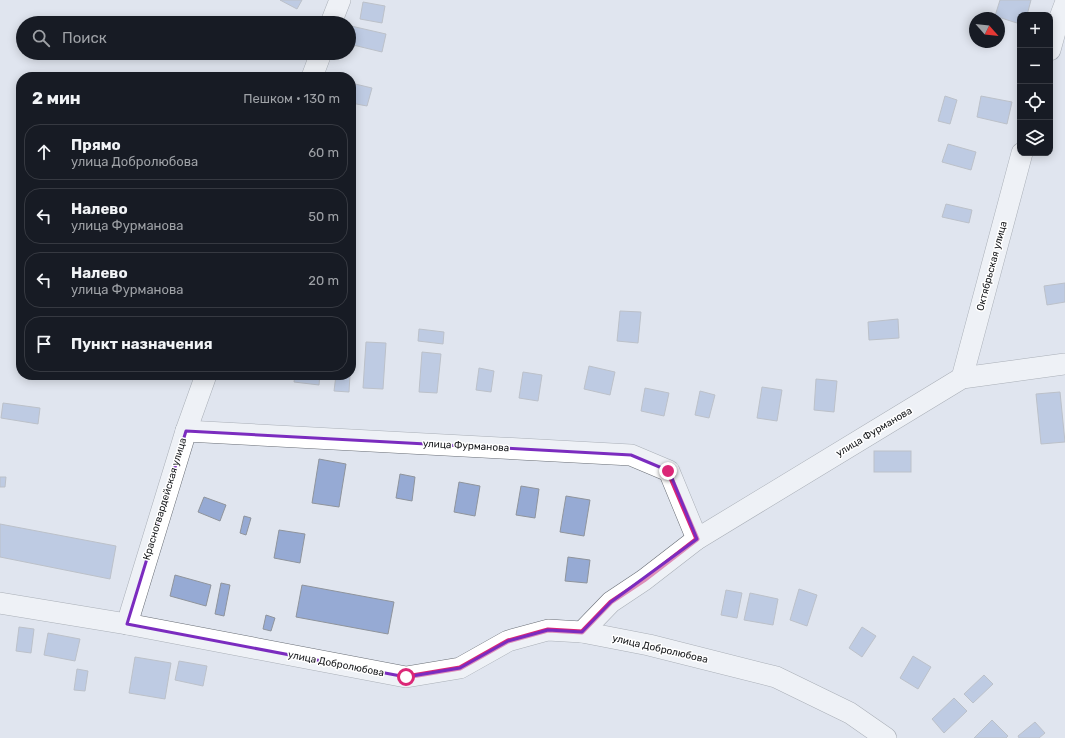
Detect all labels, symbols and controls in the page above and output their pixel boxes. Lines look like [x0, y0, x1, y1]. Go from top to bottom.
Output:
north arrow [969, 12, 1005, 48]
map controls [1017, 12, 1053, 156]
button: + [1017, 12, 1053, 48]
search box [16, 16, 356, 60]
icon: search [30, 27, 52, 49]
text: Поиск [62, 29, 107, 47]
button: − [1017, 48, 1053, 84]
button: locate [1017, 84, 1053, 120]
text: 2 мин [32, 88, 81, 108]
text: Пешком · 130 m [243, 91, 340, 106]
button: layers [1017, 120, 1053, 156]
text: Прямо [71, 136, 121, 154]
icon: ahead [33, 141, 55, 163]
text: 60 m [308, 145, 339, 160]
text: улица Добролюбова [71, 154, 198, 169]
text: Налево [71, 200, 128, 218]
icon: left [33, 205, 55, 227]
text: 50 m [308, 209, 339, 224]
text: улица Фурманова [71, 218, 183, 233]
street label: Октябрьская улица [974, 220, 1010, 312]
text: Налево [71, 264, 128, 282]
icon: left [33, 269, 55, 291]
text: 20 m [308, 273, 339, 288]
text: улица Фурманова [71, 282, 183, 297]
icon: arrive [33, 333, 55, 355]
text: Пункт назначения [71, 335, 213, 353]
street label: улица Фурманова [834, 405, 914, 459]
street label: Красногвардейская улица [141, 436, 189, 562]
street label: улица Фурманова [422, 438, 510, 454]
route end [659, 462, 677, 480]
street label: улица Добролюбова [611, 632, 709, 666]
street label: улица Добролюбова [287, 649, 385, 679]
route start [397, 668, 415, 686]

